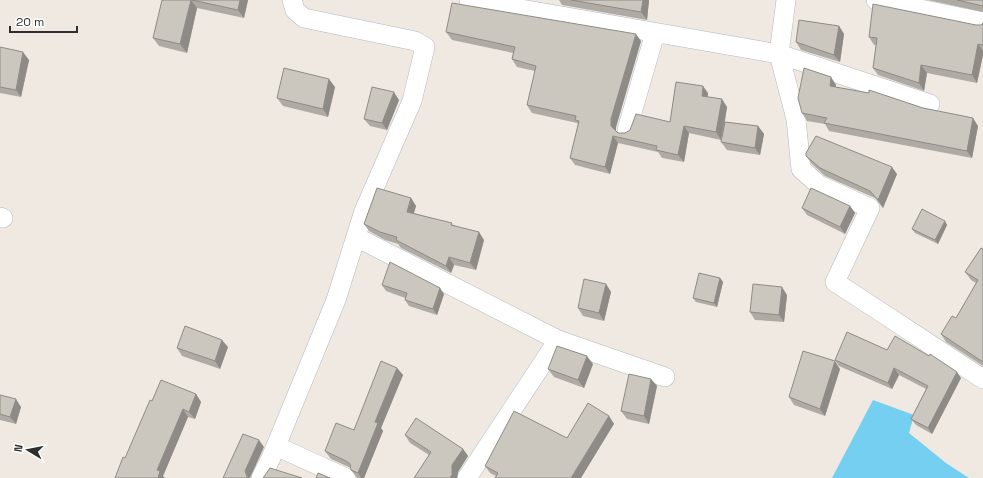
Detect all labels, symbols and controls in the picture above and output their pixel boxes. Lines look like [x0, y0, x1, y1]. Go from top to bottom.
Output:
scale bar [10, 8, 77, 34]
text: 20 m [16, 14, 44, 30]
north arrow [8, 430, 48, 470]
text: N [11, 443, 26, 453]

